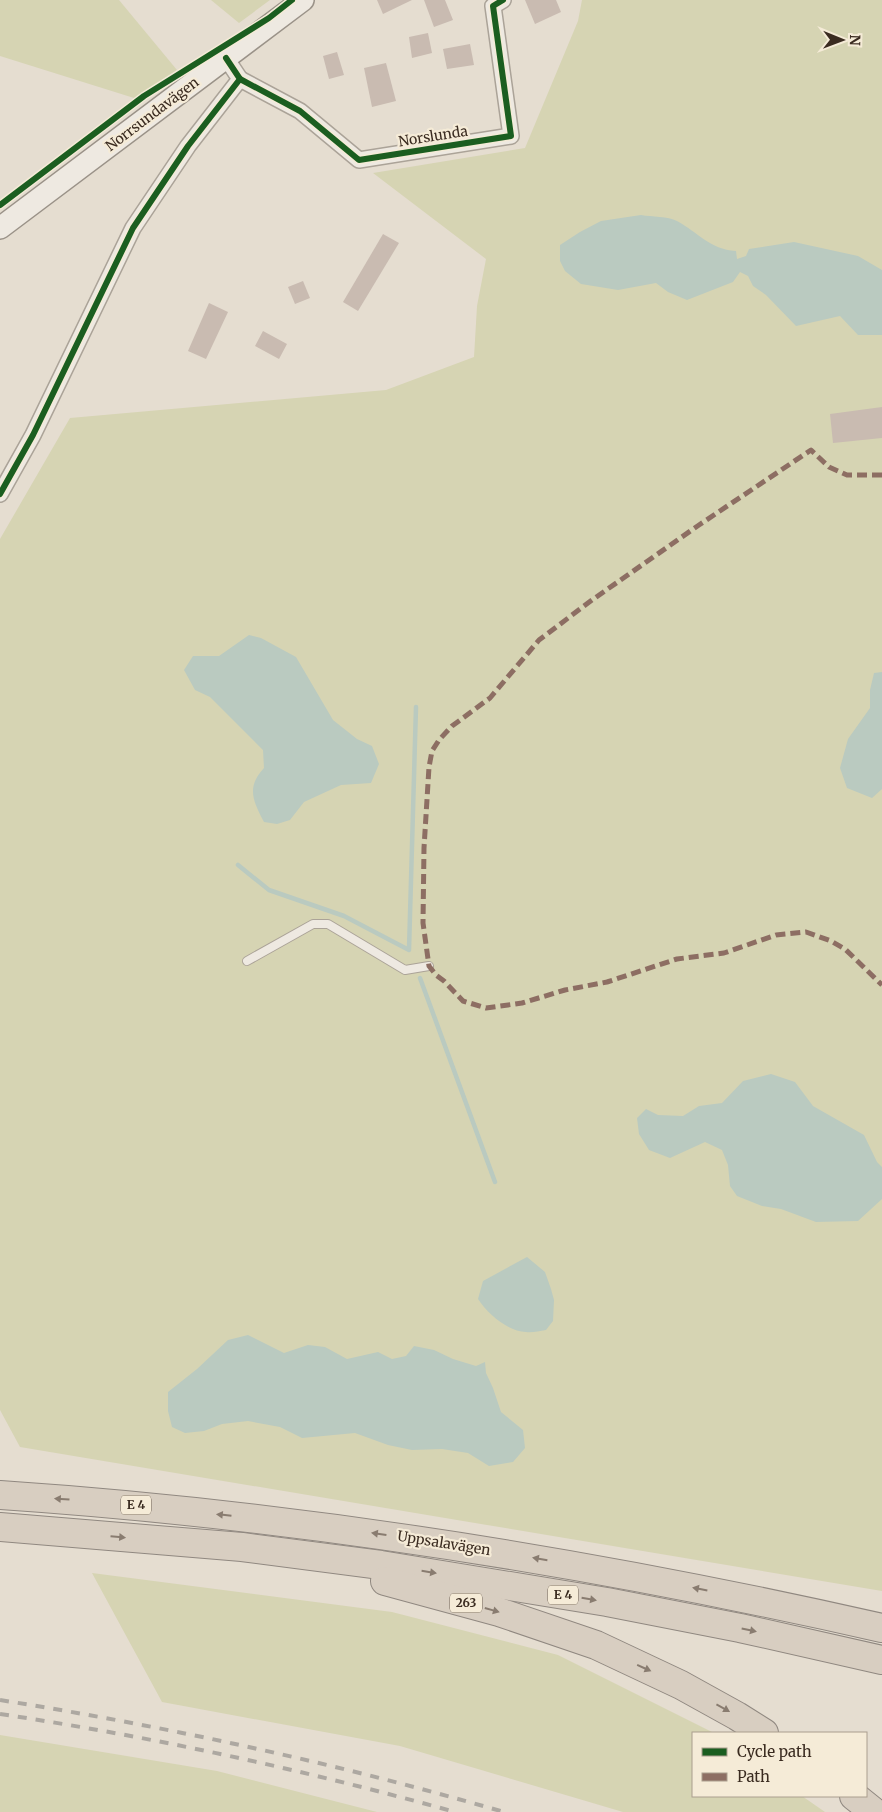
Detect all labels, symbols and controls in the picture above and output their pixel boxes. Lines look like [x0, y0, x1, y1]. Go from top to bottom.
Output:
north arrow [817, 15, 867, 65]
text: N [846, 35, 864, 46]
street label: Norrsundavägen [102, 73, 202, 155]
street label: Norslunda [397, 122, 469, 150]
one-way arrow [54, 1494, 70, 1502]
road number: E 4 [121, 1496, 151, 1514]
one-way arrow [215, 1511, 231, 1519]
street label: Uppsalavägen [396, 1527, 492, 1559]
one-way arrow [371, 1529, 387, 1537]
one-way arrow [111, 1533, 127, 1541]
one-way arrow [531, 1555, 547, 1563]
one-way arrow [421, 1569, 437, 1577]
one-way arrow [693, 1585, 708, 1593]
road number: E 4 [548, 1586, 578, 1604]
road number: 263 [450, 1594, 482, 1612]
one-way arrow [581, 1595, 597, 1603]
one-way arrow [485, 1607, 500, 1615]
one-way arrow [741, 1626, 756, 1634]
one-way arrow [637, 1664, 651, 1672]
one-way arrow [716, 1704, 731, 1712]
legend [692, 1732, 867, 1797]
text: Cycle path [737, 1742, 812, 1761]
text: Path [737, 1767, 770, 1786]

